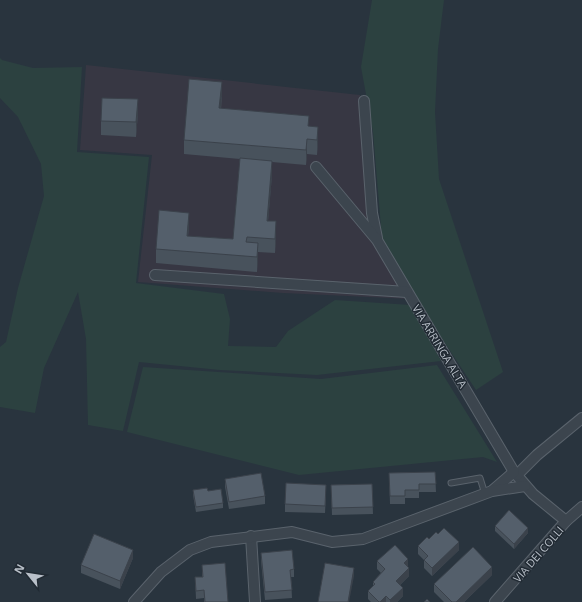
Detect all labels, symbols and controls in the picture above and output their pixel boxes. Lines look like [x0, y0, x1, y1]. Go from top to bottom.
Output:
street label: VIA ARRINGA ALTA [409, 301, 471, 391]
street label: VIA DEI COLLI [510, 523, 566, 585]
north arrow [8, 554, 48, 594]
text: N [10, 561, 28, 576]

